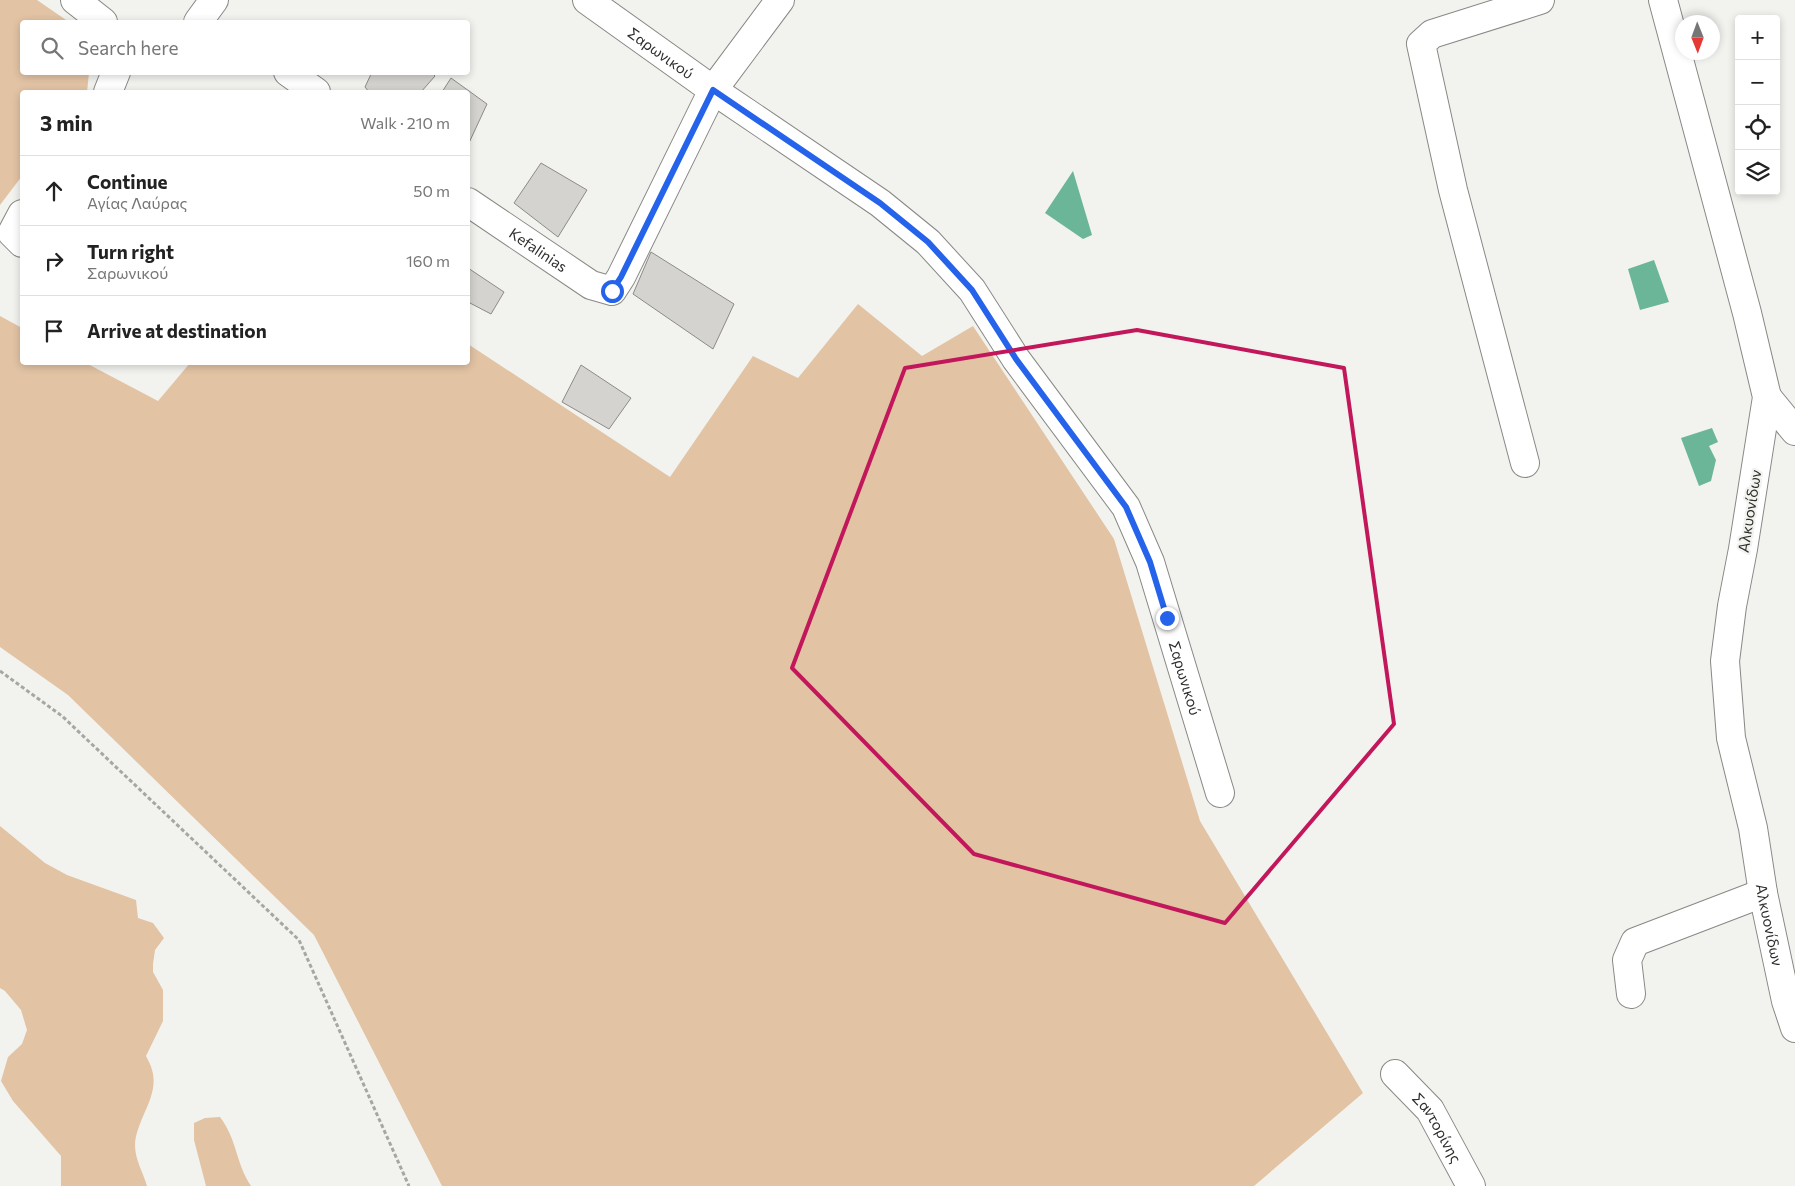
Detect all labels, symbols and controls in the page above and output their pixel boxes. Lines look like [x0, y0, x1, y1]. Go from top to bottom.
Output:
north arrow [1675, 15, 1720, 60]
map controls [1735, 15, 1780, 195]
button: + [1735, 15, 1780, 60]
search box [20, 20, 470, 75]
street label: Σαρωνικού [625, 23, 697, 82]
icon: search [38, 34, 66, 62]
text: Search here [78, 36, 178, 59]
button: − [1735, 60, 1780, 105]
button: locate [1735, 105, 1780, 150]
text: 3 min [40, 110, 93, 135]
text: Walk · 210 m [360, 113, 450, 132]
button: layers [1735, 150, 1780, 195]
text: Continue [87, 170, 167, 193]
icon: ahead [40, 177, 68, 205]
text: 50 m [413, 181, 450, 200]
text: Αγίας Λαύρας [87, 193, 188, 212]
street label: Kefalinias [506, 224, 571, 276]
text: Turn right [87, 240, 174, 263]
icon: right [40, 247, 68, 275]
text: 160 m [406, 251, 450, 270]
text: Σαρωνικού [87, 263, 168, 282]
route start [601, 280, 624, 303]
icon: arrive [40, 317, 68, 345]
text: Arrive at destination [87, 319, 267, 342]
street label: Αλκυονίδων [1734, 468, 1764, 554]
route end [1156, 607, 1179, 630]
street label: Σαρωνικού [1166, 639, 1205, 717]
street label: Αλκυονίδων [1753, 882, 1787, 968]
street label: Σαντορίνης [1409, 1089, 1466, 1166]

